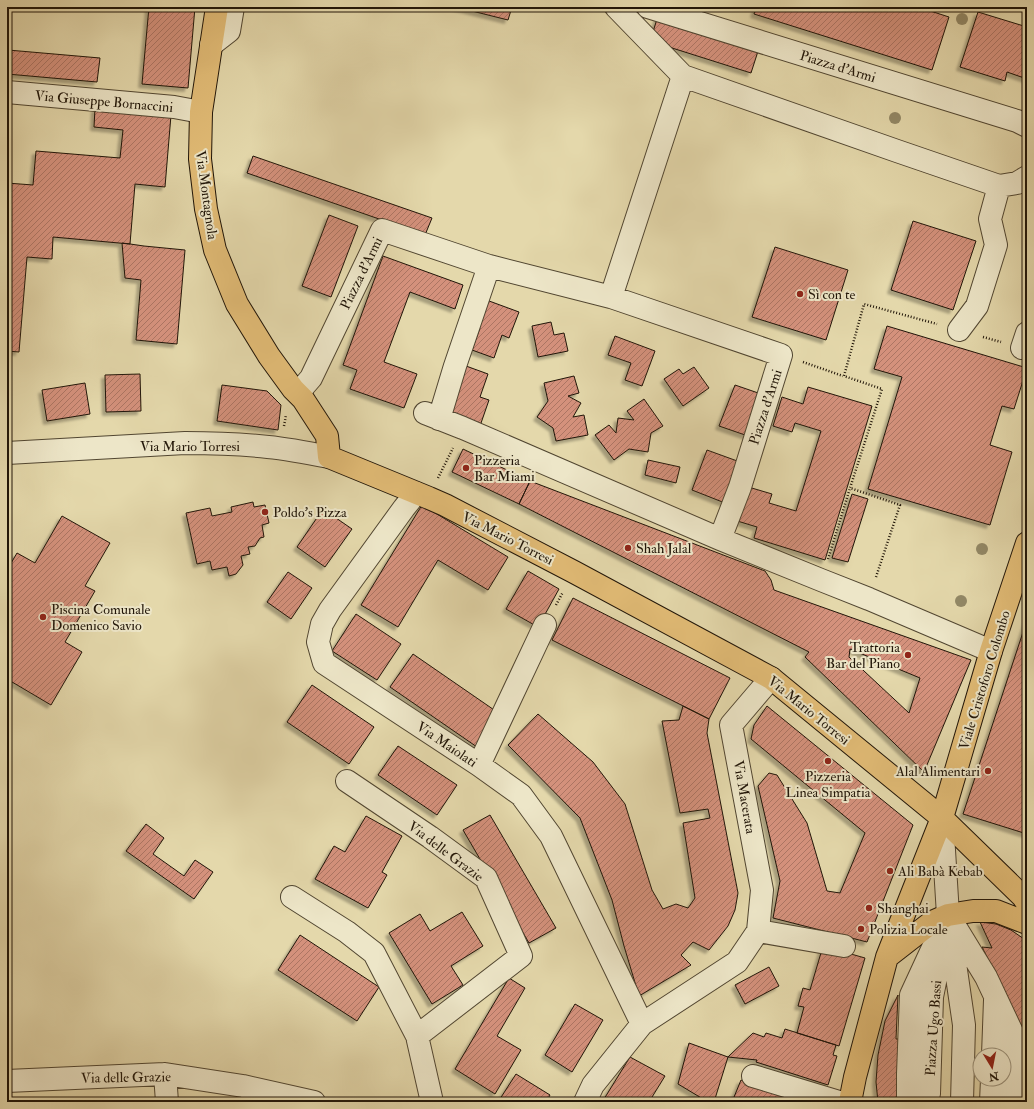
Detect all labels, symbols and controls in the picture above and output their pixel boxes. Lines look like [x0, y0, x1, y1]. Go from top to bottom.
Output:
street label: Piazza d'Armi [798, 47, 878, 86]
street label: Via Giuseppe Bornaccini [34, 87, 174, 117]
street label: Via Montagnola [192, 149, 221, 241]
street label: Piazza d'Armi [337, 234, 386, 312]
place label: Sì con te [808, 286, 856, 303]
marker: Sì con te [795, 289, 805, 299]
street label: Piazza d'Armi [745, 367, 786, 447]
street label: Via Mario Torresi [140, 438, 240, 455]
place label: Pizzeria Bar Miami [474, 452, 535, 485]
marker: Pizzeria Bar Miami [461, 463, 471, 473]
place label: Poldo's Pizza [273, 504, 347, 521]
marker: Poldo's Pizza [260, 507, 270, 517]
street label: Via Mario Torresi [459, 508, 556, 569]
place label: Shah Jalal [636, 540, 692, 557]
marker: Shah Jalal [623, 543, 633, 553]
place label: Piscina Comunale Domenico Savio [51, 601, 150, 634]
street label: Viale Cristoforo Colombo [955, 608, 1014, 752]
marker: Piscina Comunale Domenico Savio [38, 612, 48, 622]
place label: Trattoria Bar del Piano [826, 639, 900, 672]
marker: Trattoria Bar del Piano [903, 650, 913, 660]
street label: Via Mario Torresi [764, 672, 853, 749]
street label: Via Maiolati [413, 718, 480, 771]
marker: Pizzeria Linea Simpatia [823, 756, 833, 766]
street label: Via Macerata [730, 759, 759, 835]
place label: Alal Alimentari [895, 763, 980, 780]
marker: Alal Alimentari [983, 766, 993, 776]
place label: Pizzeria Linea Simpatia [786, 768, 871, 802]
street label: Via delle Grazie [405, 818, 487, 885]
place label: Ali Babà Kebab [897, 863, 983, 880]
marker: Ali Babà Kebab [885, 866, 895, 876]
place label: Shanghai [877, 900, 929, 917]
marker: Shanghai [864, 903, 874, 913]
place label: Polizia Locale [869, 921, 948, 938]
marker: Polizia Locale [856, 924, 866, 934]
street label: Piazza Ugo Bassi [922, 979, 945, 1077]
north arrow [972, 1047, 1012, 1087]
street label: Via delle Grazie [81, 1068, 171, 1087]
text: N [987, 1069, 1001, 1084]

